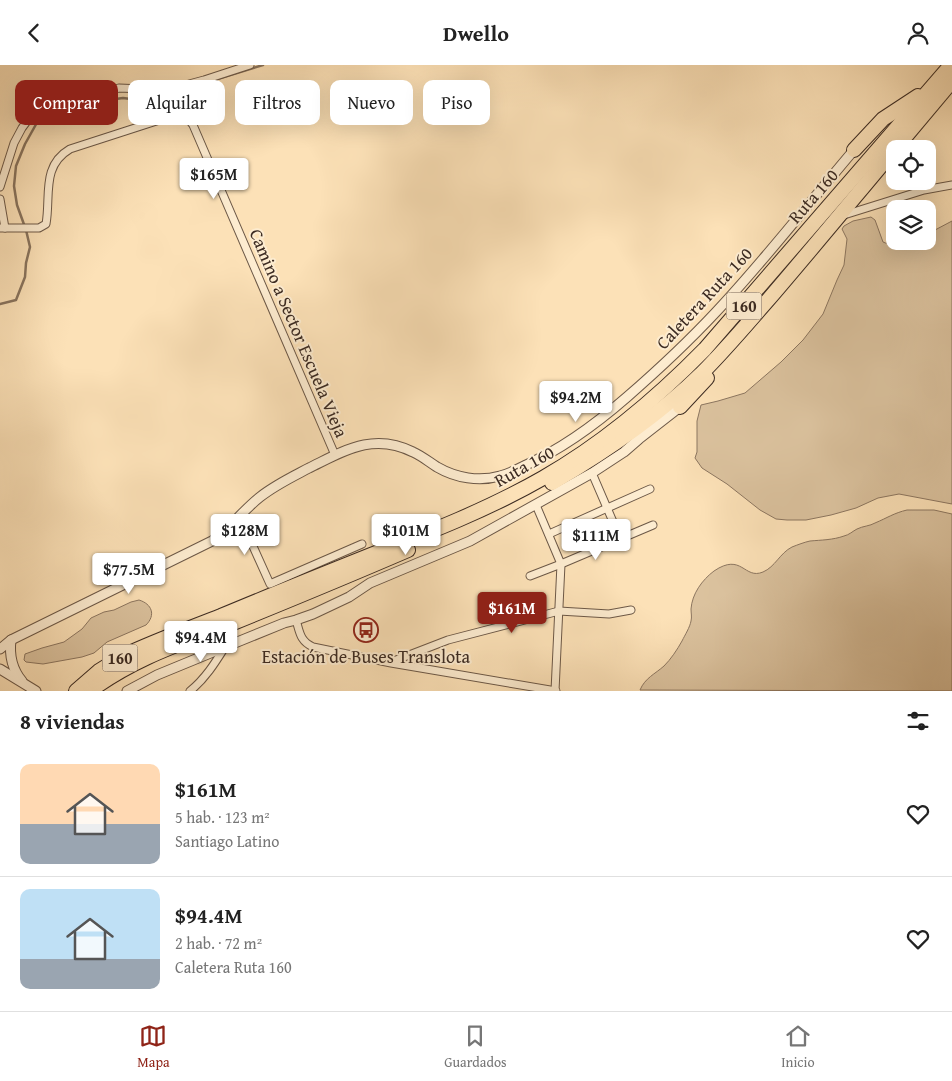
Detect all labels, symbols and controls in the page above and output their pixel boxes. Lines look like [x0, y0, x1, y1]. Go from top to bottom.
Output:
text: Dwello [443, 17, 509, 49]
icon: back [20, 19, 48, 47]
icon: person [904, 19, 932, 47]
chip: Comprar [15, 80, 118, 125]
chip: Alquilar [128, 80, 225, 125]
chip: Filtros [235, 80, 320, 125]
chip: Nuevo [330, 80, 413, 125]
chip: Piso [423, 80, 490, 125]
map controls [886, 140, 936, 250]
button: locate [886, 140, 936, 190]
pin: $165M [179, 157, 249, 200]
text: $165M [191, 162, 237, 186]
street label: Ruta 160 [782, 162, 845, 229]
button: layers [886, 200, 936, 250]
street label: Camino a Sector Escuela Vieja [243, 224, 355, 442]
street label: Caletera Ruta 160 [651, 243, 757, 353]
road number: 160 [726, 293, 762, 320]
pin: $94.2M [535, 381, 617, 423]
text: $94.2M [550, 385, 602, 409]
street label: Ruta 160 [489, 438, 559, 494]
pin: $128M [210, 513, 280, 556]
pin: $101M [371, 513, 441, 556]
text: $128M [222, 518, 268, 542]
text: $101M [383, 518, 429, 542]
pin: $111M [561, 519, 631, 561]
text: $111M [573, 523, 619, 547]
pin: $77.5M [88, 553, 170, 595]
text: $77.5M [103, 557, 155, 581]
pin: $161M [477, 591, 547, 634]
text: $161M [489, 596, 535, 620]
bus stop icon: Estación de Buses Translota [353, 617, 379, 643]
pin: $94.4M [160, 621, 242, 663]
text: $94.4M [175, 625, 227, 649]
place label: Estación de Buses Translota [262, 643, 471, 670]
road number: 160 [102, 645, 138, 671]
text: 8 viviendas [20, 706, 125, 737]
icon: filters [904, 707, 932, 735]
text: $161M [175, 774, 237, 805]
icon: home [60, 784, 120, 844]
icon: heart [904, 800, 932, 828]
text: 5 hab. · 123 m² [175, 805, 270, 829]
text: Santiago Latino [175, 829, 279, 853]
text: $94.4M [175, 900, 243, 931]
icon: home [60, 909, 120, 969]
icon: heart [904, 925, 932, 953]
text: 2 hab. · 72 m² [175, 931, 262, 955]
text: Caletera Ruta 160 [175, 955, 292, 979]
tab: Mapa [137, 1022, 170, 1072]
tab: Guardados [444, 1022, 507, 1072]
tab: Inicio [781, 1022, 815, 1072]

